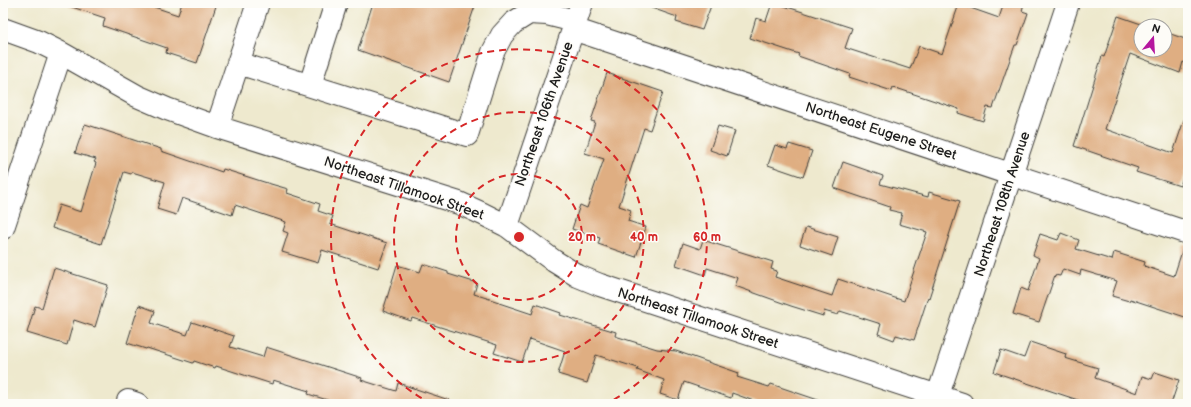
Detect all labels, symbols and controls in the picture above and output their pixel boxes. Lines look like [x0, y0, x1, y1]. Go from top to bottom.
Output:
north arrow [1133, 18, 1173, 58]
text: N [1150, 22, 1162, 36]
street label: Northeast 106th Avenue [511, 39, 577, 189]
street label: Northeast Eugene Street [803, 98, 959, 164]
street label: Northeast 108th Avenue [970, 129, 1034, 279]
street label: Northeast Tillamook Street [322, 153, 487, 224]
centre of rings [512, 230, 526, 244]
text: 20 m [568, 230, 596, 245]
text: 40 m [630, 230, 658, 245]
text: 60 m [693, 230, 721, 245]
street label: Northeast Tillamook Street [615, 284, 781, 352]

